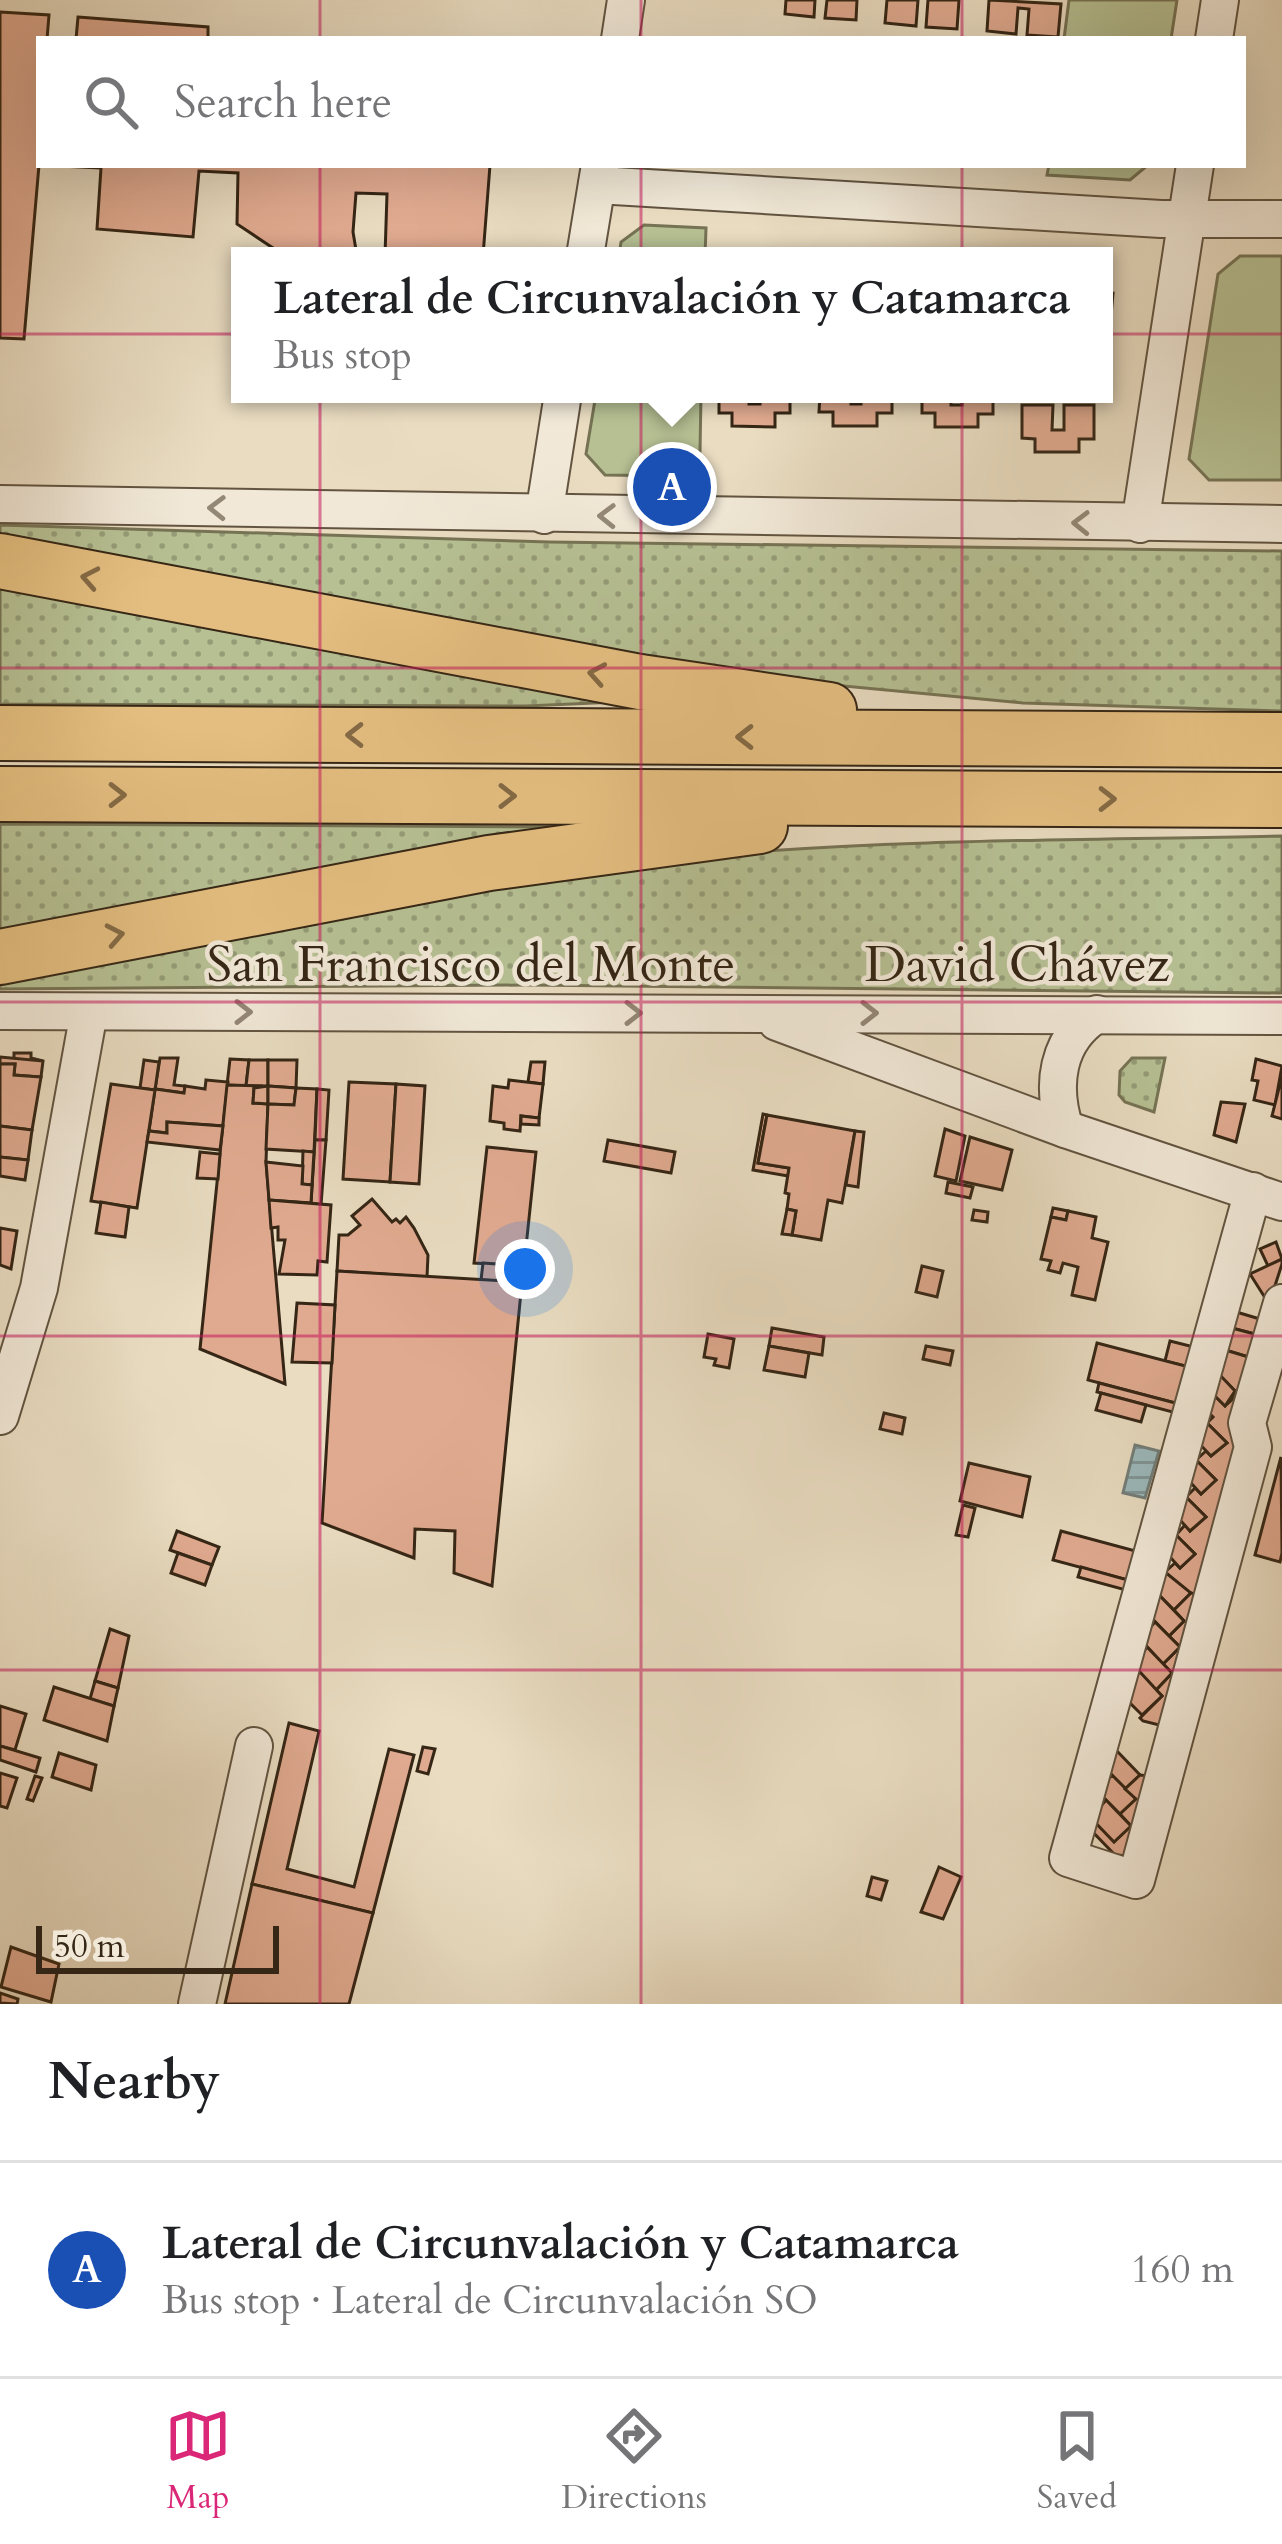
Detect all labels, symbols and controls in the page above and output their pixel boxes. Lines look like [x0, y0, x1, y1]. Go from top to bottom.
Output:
search box [36, 36, 1246, 168]
icon: search [78, 69, 144, 135]
text: Search here [174, 72, 392, 133]
popup [231, 247, 1113, 403]
text: Lateral de Circunvalación y Catamarca [273, 268, 1071, 329]
text: Bus stop [273, 329, 412, 382]
pin: A [633, 442, 711, 532]
one-way arrow [207, 496, 226, 522]
one-way arrow [597, 503, 615, 529]
one-way arrow [1071, 510, 1090, 536]
one-way arrow [80, 566, 100, 592]
one-way arrow [587, 662, 607, 688]
one-way arrow [345, 722, 363, 748]
one-way arrow [735, 724, 753, 750]
one-way arrow [109, 782, 127, 808]
one-way arrow [499, 783, 517, 809]
one-way arrow [1098, 785, 1117, 811]
one-way arrow [104, 923, 124, 949]
street label: San Francisco del Monte [207, 930, 735, 1000]
street label: David Chávez [864, 930, 1170, 1000]
one-way arrow [235, 999, 253, 1025]
one-way arrow [625, 1000, 643, 1026]
one-way arrow [861, 1000, 879, 1026]
your location [495, 1239, 555, 1299]
scale bar [36, 1920, 279, 1973]
text: 50 m [54, 1924, 125, 1969]
text: Nearby [48, 2047, 220, 2117]
text: Lateral de Circunvalación y Catamarca [162, 2213, 959, 2274]
text: A [72, 2243, 102, 2296]
text: 160 m [1131, 2243, 1234, 2296]
text: Bus stop · Lateral de Circunvalación SO [162, 2274, 818, 2327]
tab: Map [165, 2403, 231, 2520]
tab: Directions [561, 2403, 707, 2520]
tab: Saved [1037, 2403, 1117, 2520]

